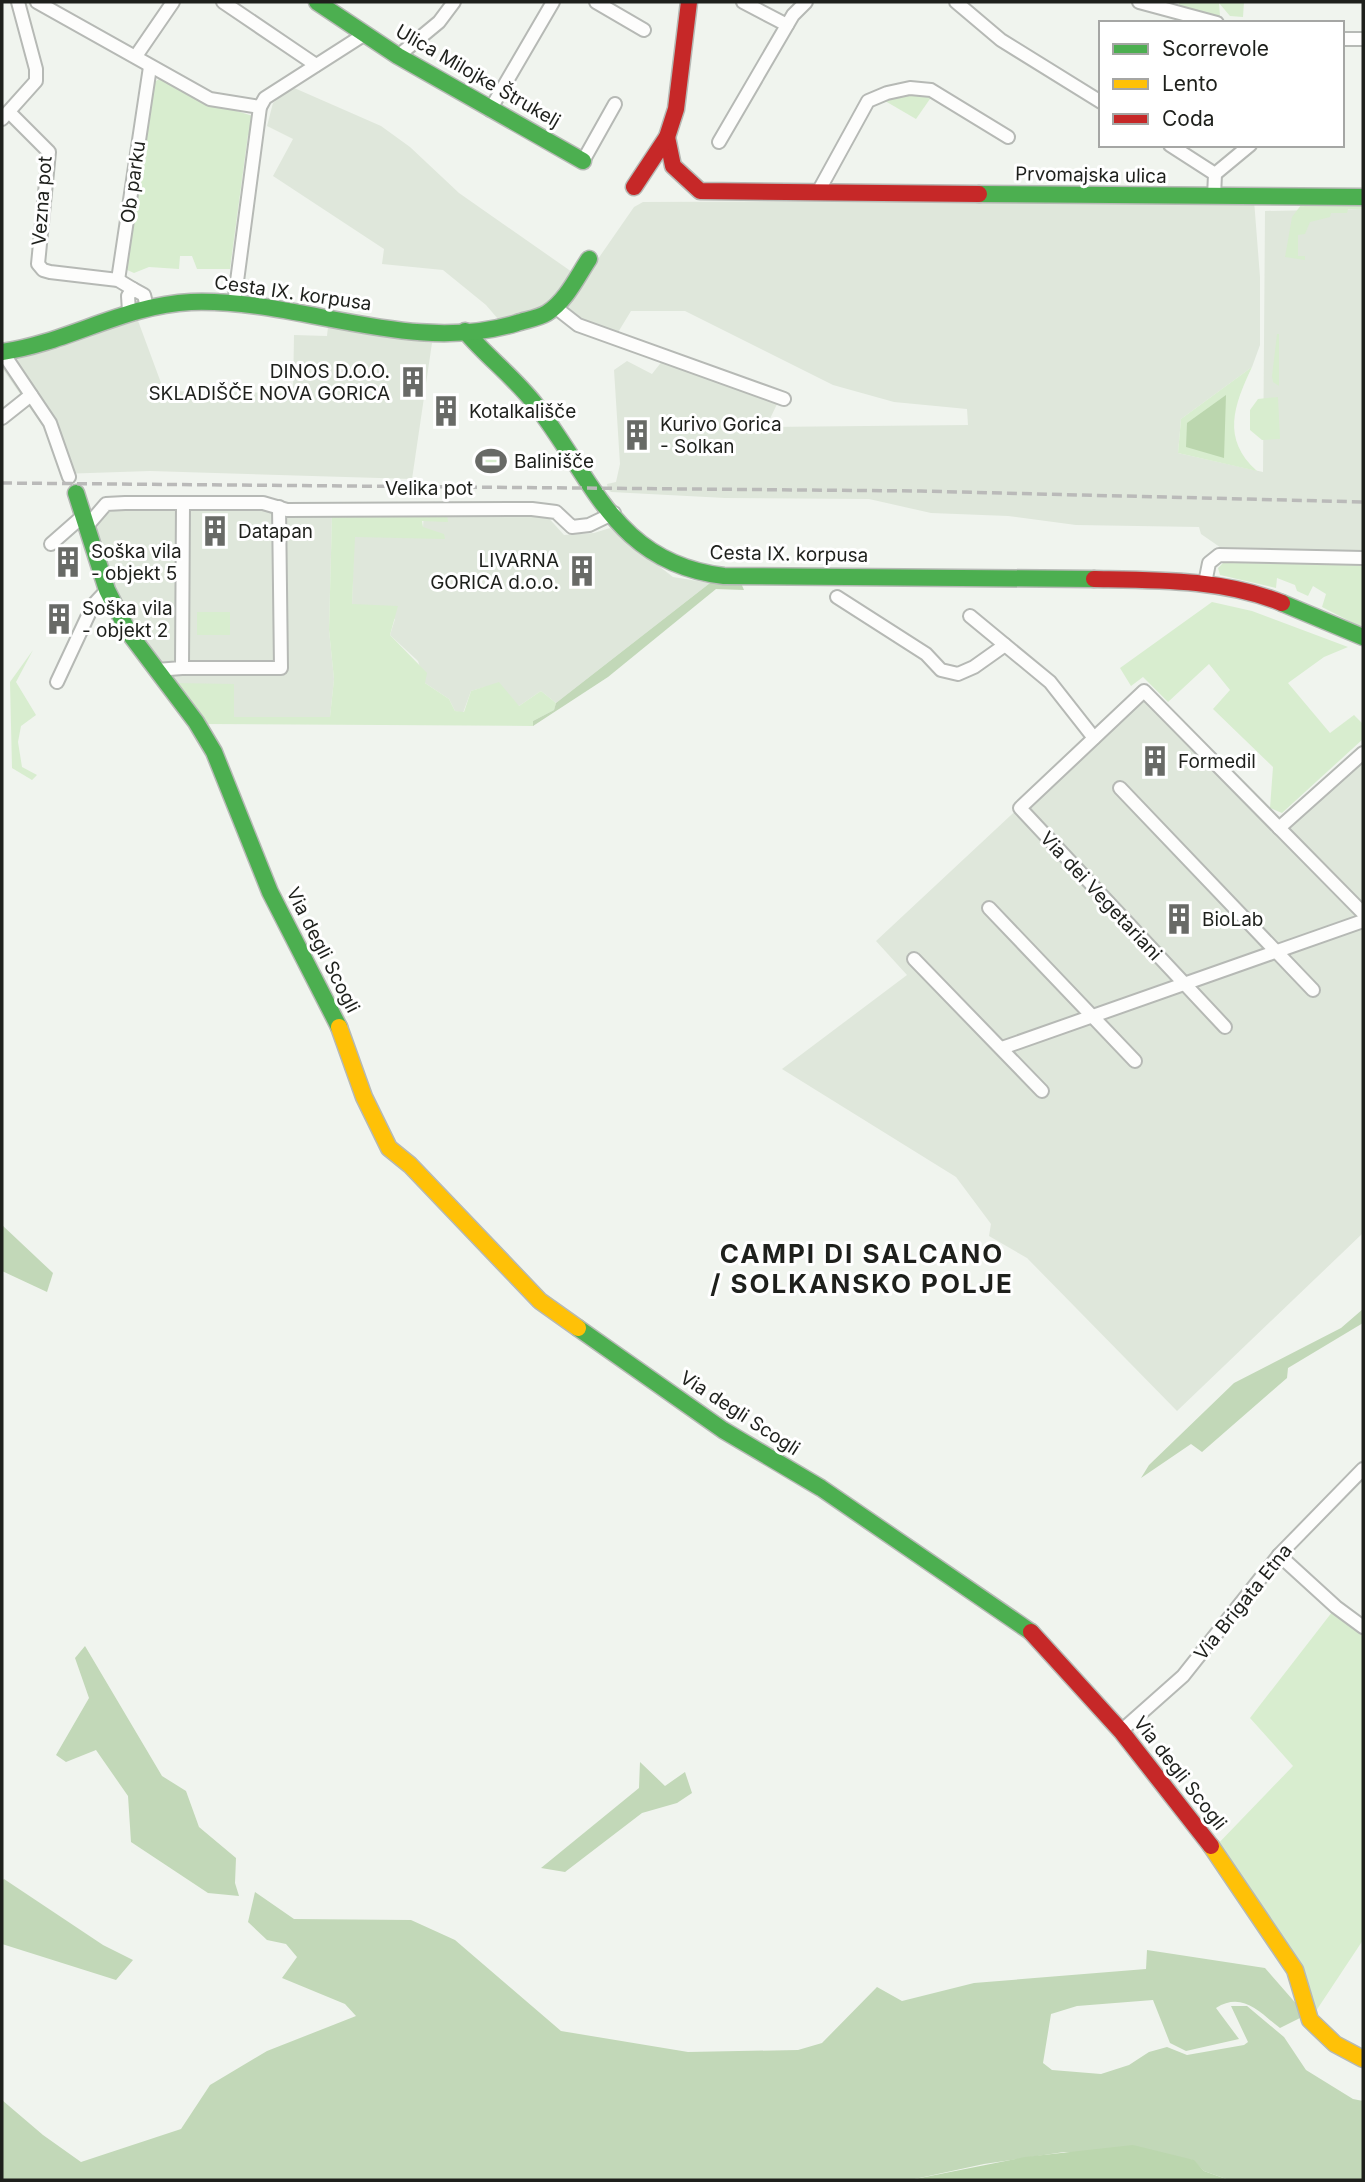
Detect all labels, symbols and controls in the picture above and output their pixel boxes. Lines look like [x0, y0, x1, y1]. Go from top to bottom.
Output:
street label: Ulica Milojke Štrukelj [392, 19, 564, 133]
legend [1099, 21, 1344, 147]
text: Scorrevole [1162, 36, 1269, 61]
text: Lento [1162, 71, 1218, 96]
text: Coda [1162, 106, 1215, 131]
street label: Ob parku [116, 139, 150, 225]
street label: Vezna pot [27, 155, 57, 247]
street label: Prvomajska ulica [1015, 162, 1167, 188]
street label: Cesta IX. korpusa [213, 271, 373, 315]
place label: DINOS D.O.O. SKLADIŠČE NOVA GORICA [148, 360, 390, 405]
building icon: DINOS D.O.O. SKLADIŠČE NOVA GORICA [396, 365, 430, 399]
building icon: Kotalkališče [429, 394, 463, 428]
place label: Kotalkališče [469, 400, 576, 423]
place label: Kurivo Gorica - Solkan [660, 413, 782, 458]
building icon: Kurivo Gorica - Solkan [620, 418, 654, 452]
sports icon: Balinišče [474, 444, 508, 478]
place label: Balinišče [514, 450, 594, 473]
street label: Velika pot [385, 477, 473, 500]
building icon: Datapan [198, 514, 232, 548]
place label: Datapan [238, 520, 313, 543]
place label: Soška vila - objekt 5 [91, 540, 182, 585]
street label: Cesta IX. korpusa [710, 541, 868, 567]
building icon: Soška vila - objekt 5 [51, 545, 85, 579]
place label: LIVARNA GORICA d.o.o. [430, 549, 559, 594]
building icon: LIVARNA GORICA d.o.o. [565, 554, 599, 588]
place label: Soška vila - objekt 2 [82, 597, 173, 642]
building icon: Soška vila - objekt 2 [42, 602, 76, 636]
building icon: Formedil [1138, 744, 1172, 778]
place label: Formedil [1178, 750, 1256, 773]
street label: Via dei Vegetariani [1035, 827, 1167, 965]
street label: Via degli Scogli [281, 883, 365, 1017]
building icon: BioLab [1162, 902, 1196, 936]
place label: BioLab [1202, 908, 1263, 931]
district label: CAMPI DI SALCANO / SOLKANSKO POLJE [710, 1238, 1014, 1299]
street label: Via degli Scogli [676, 1366, 804, 1460]
street label: Via Brigata Etna [1189, 1539, 1297, 1665]
street label: Via degli Scogli [1128, 1712, 1232, 1834]

